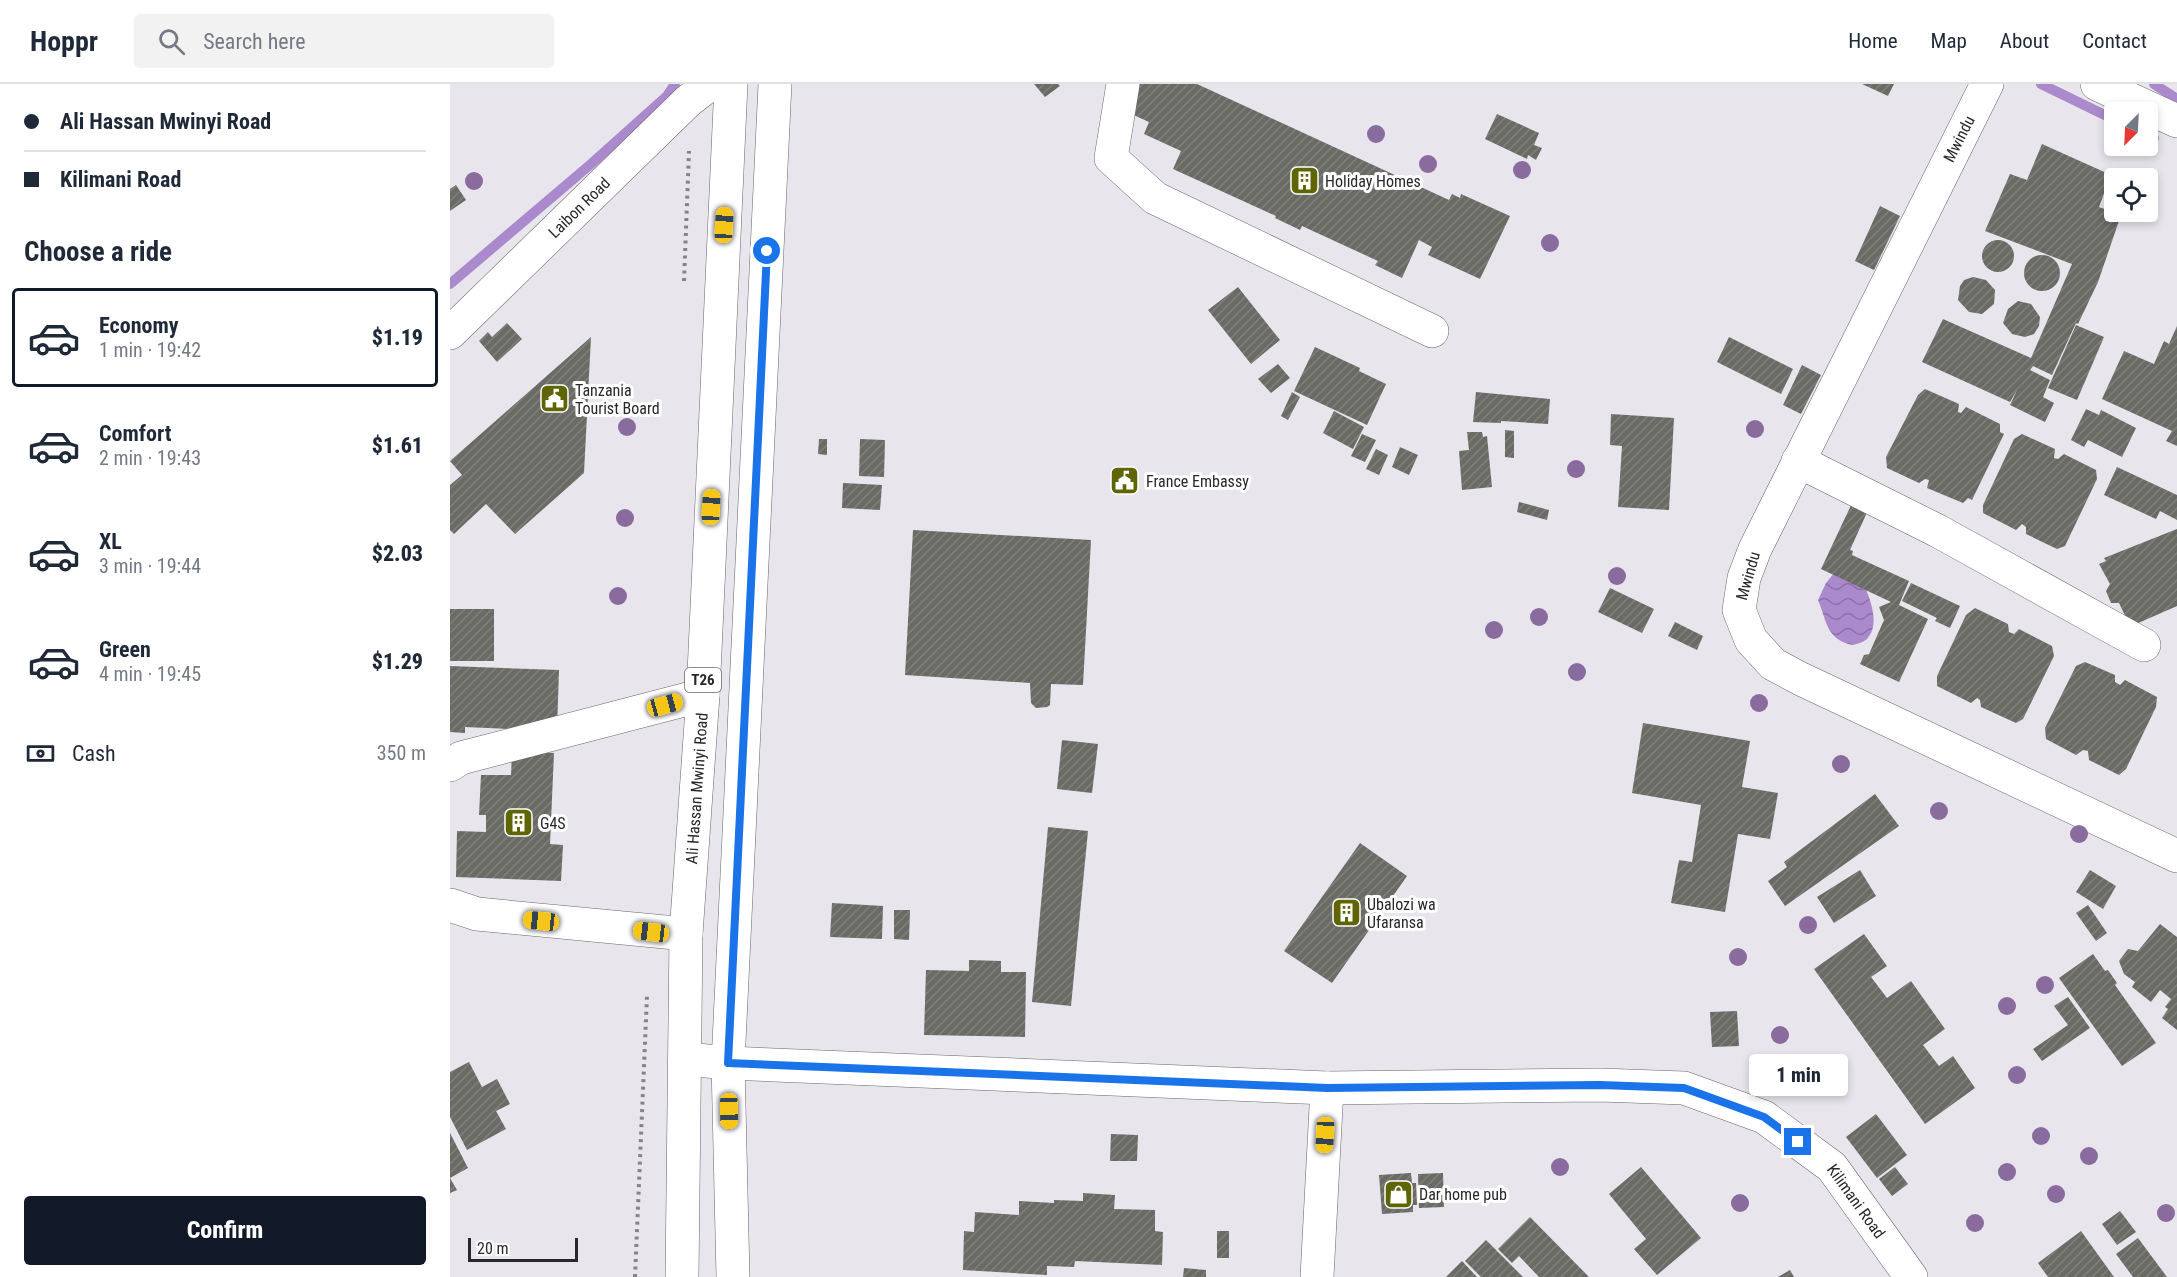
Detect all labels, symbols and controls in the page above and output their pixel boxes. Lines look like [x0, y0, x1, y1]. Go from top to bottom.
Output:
search box [134, 14, 554, 68]
text: Hoppr [30, 25, 98, 58]
icon: search [155, 25, 188, 58]
text: Search here [203, 29, 305, 54]
text: Home [1848, 29, 1898, 53]
text: Map [1931, 29, 1967, 53]
text: About [2000, 29, 2049, 53]
text: Contact [2082, 29, 2147, 53]
north arrow [2104, 102, 2158, 156]
map controls [2104, 102, 2158, 222]
text: Ali Hassan Mwinyi Road [60, 109, 271, 134]
street label: Mwindu [1939, 113, 1979, 165]
building icon: Holiday Homes [1288, 165, 1320, 197]
text: Kilimani Road [60, 167, 181, 192]
button: locate [2104, 168, 2158, 222]
place label: Holiday Homes [1325, 172, 1421, 191]
street label: Laibon Road [544, 173, 614, 242]
car [714, 207, 734, 243]
text: Choose a ride [24, 236, 172, 268]
route start [753, 237, 780, 264]
icon: car [27, 311, 81, 365]
text: Economy [99, 313, 179, 338]
text: $1.19 [372, 325, 423, 350]
text: 1 min · 19:42 [99, 338, 201, 362]
place label: Tanzania Tourist Board [575, 381, 660, 418]
public building icon: Tanzania Tourist Board [538, 383, 570, 415]
icon: car [27, 419, 81, 473]
text: Comfort [99, 421, 172, 446]
text: $1.61 [372, 433, 423, 458]
text: 2 min · 19:43 [99, 446, 201, 470]
public building icon: France Embassy [1109, 465, 1141, 497]
place label: France Embassy [1146, 472, 1249, 491]
car [701, 489, 721, 525]
icon: car [27, 527, 81, 581]
text: XL [99, 529, 122, 554]
text: $2.03 [372, 541, 423, 566]
street label: Mwindu [1732, 550, 1764, 602]
text: 3 min · 19:44 [99, 554, 201, 578]
icon: car [27, 635, 81, 689]
text: Green [99, 637, 151, 662]
text: $1.29 [372, 649, 423, 674]
text: 4 min · 19:45 [99, 662, 201, 686]
road number: T26 [685, 668, 721, 692]
car [645, 692, 685, 718]
street label: Ali Hassan Mwinyi Road [682, 712, 711, 865]
icon: cash [24, 737, 57, 770]
text: Cash [72, 741, 116, 766]
text: 350 m [377, 741, 426, 765]
building icon: G4S [503, 807, 535, 839]
place label: G4S [540, 814, 566, 833]
place label: Ubalozi wa Ufaransa [1367, 895, 1436, 932]
building icon: Ubalozi wa Ufaransa [1330, 897, 1362, 929]
car [522, 910, 560, 932]
car [632, 921, 670, 943]
callout: 1 min [1748, 1055, 1848, 1097]
text: 1 min [1776, 1063, 1821, 1087]
car [720, 1093, 738, 1129]
car [1315, 1117, 1335, 1153]
route end [1784, 1128, 1811, 1155]
street label: Kilimani Road [1823, 1160, 1889, 1242]
shop icon: Dar home pub [1382, 1178, 1414, 1210]
place label: Dar home pub [1419, 1185, 1507, 1204]
button: Confirm [24, 1196, 426, 1265]
scale bar [468, 1235, 578, 1262]
text: 20 m [477, 1239, 509, 1258]

